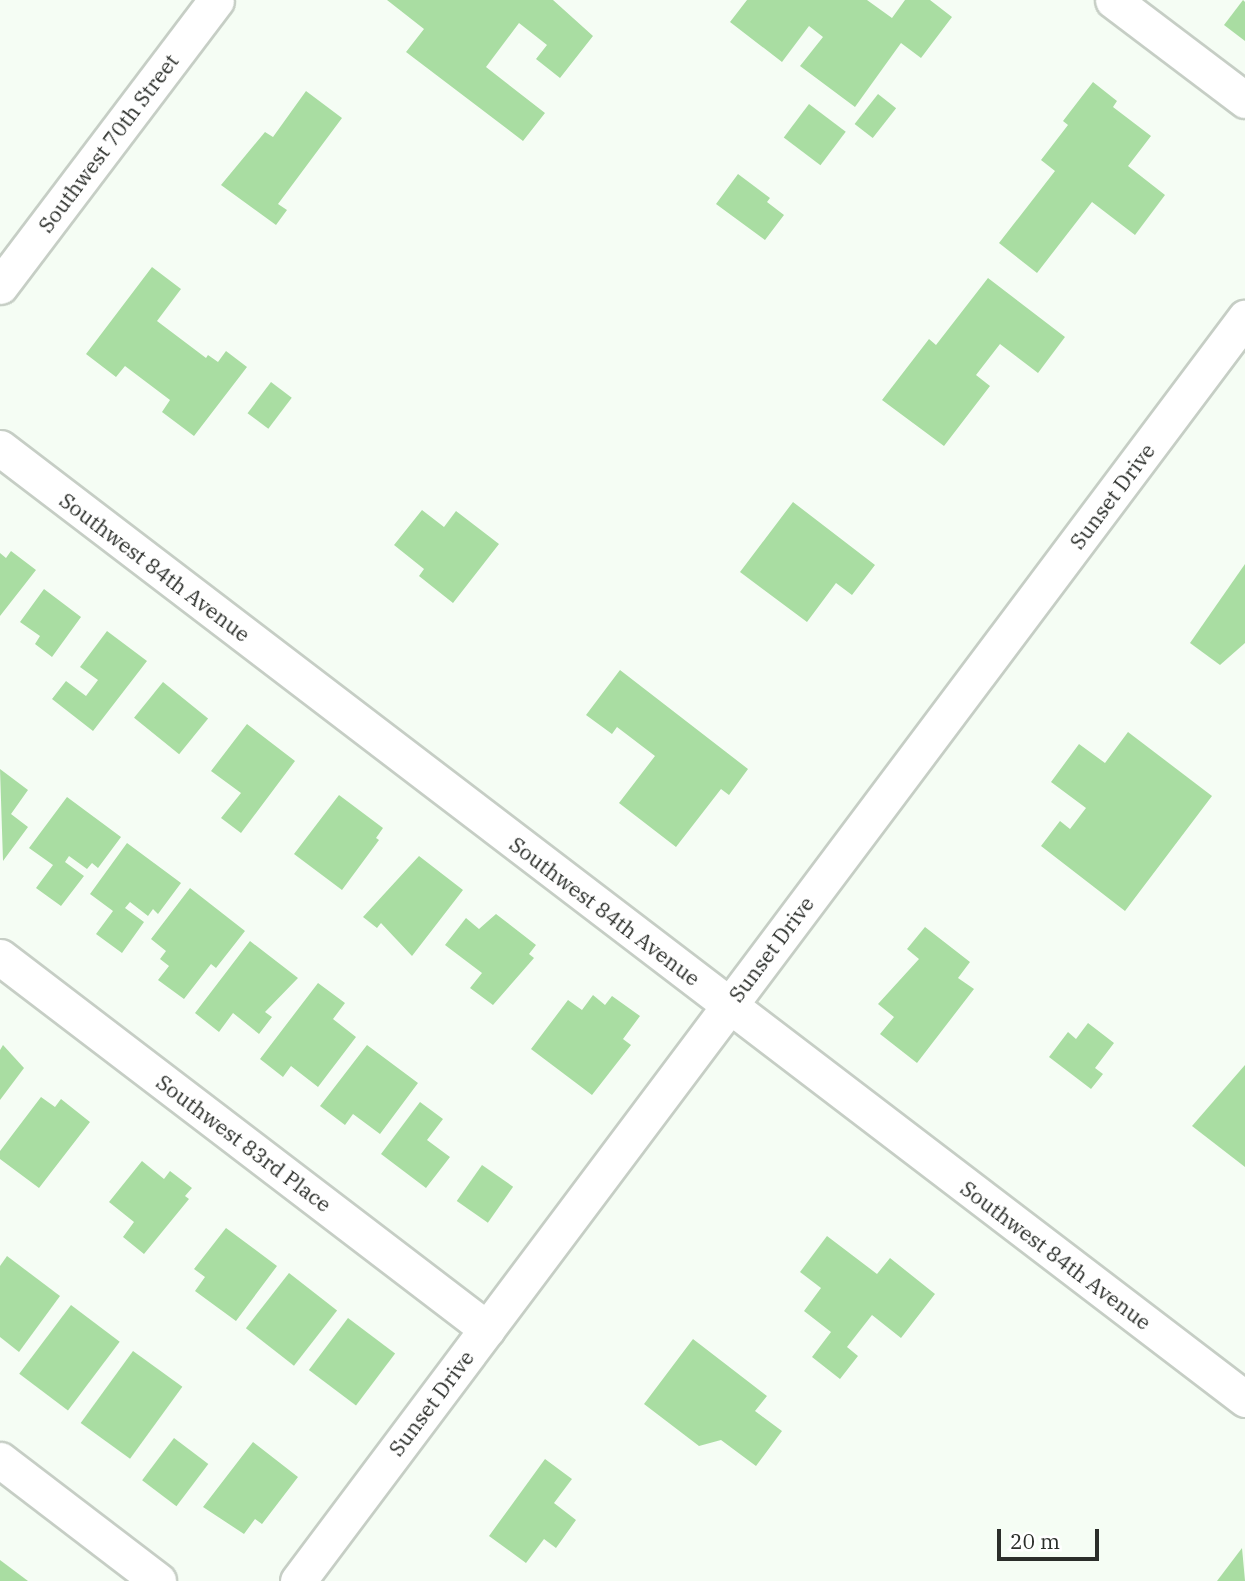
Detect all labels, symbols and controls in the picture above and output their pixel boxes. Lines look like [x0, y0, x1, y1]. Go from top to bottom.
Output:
street label: Southwest 70th Street [33, 49, 183, 237]
street label: Sunset Drive [1064, 438, 1160, 554]
street label: Southwest 84th Avenue [55, 487, 255, 647]
street label: Southwest 84th Avenue [505, 831, 705, 991]
street label: Sunset Drive [723, 891, 819, 1007]
street label: Southwest 83rd Place [152, 1069, 336, 1217]
street label: Southwest 84th Avenue [956, 1175, 1156, 1335]
street label: Sunset Drive [383, 1345, 479, 1461]
scale bar [1000, 1514, 1102, 1558]
text: 20 m [1010, 1527, 1060, 1555]

